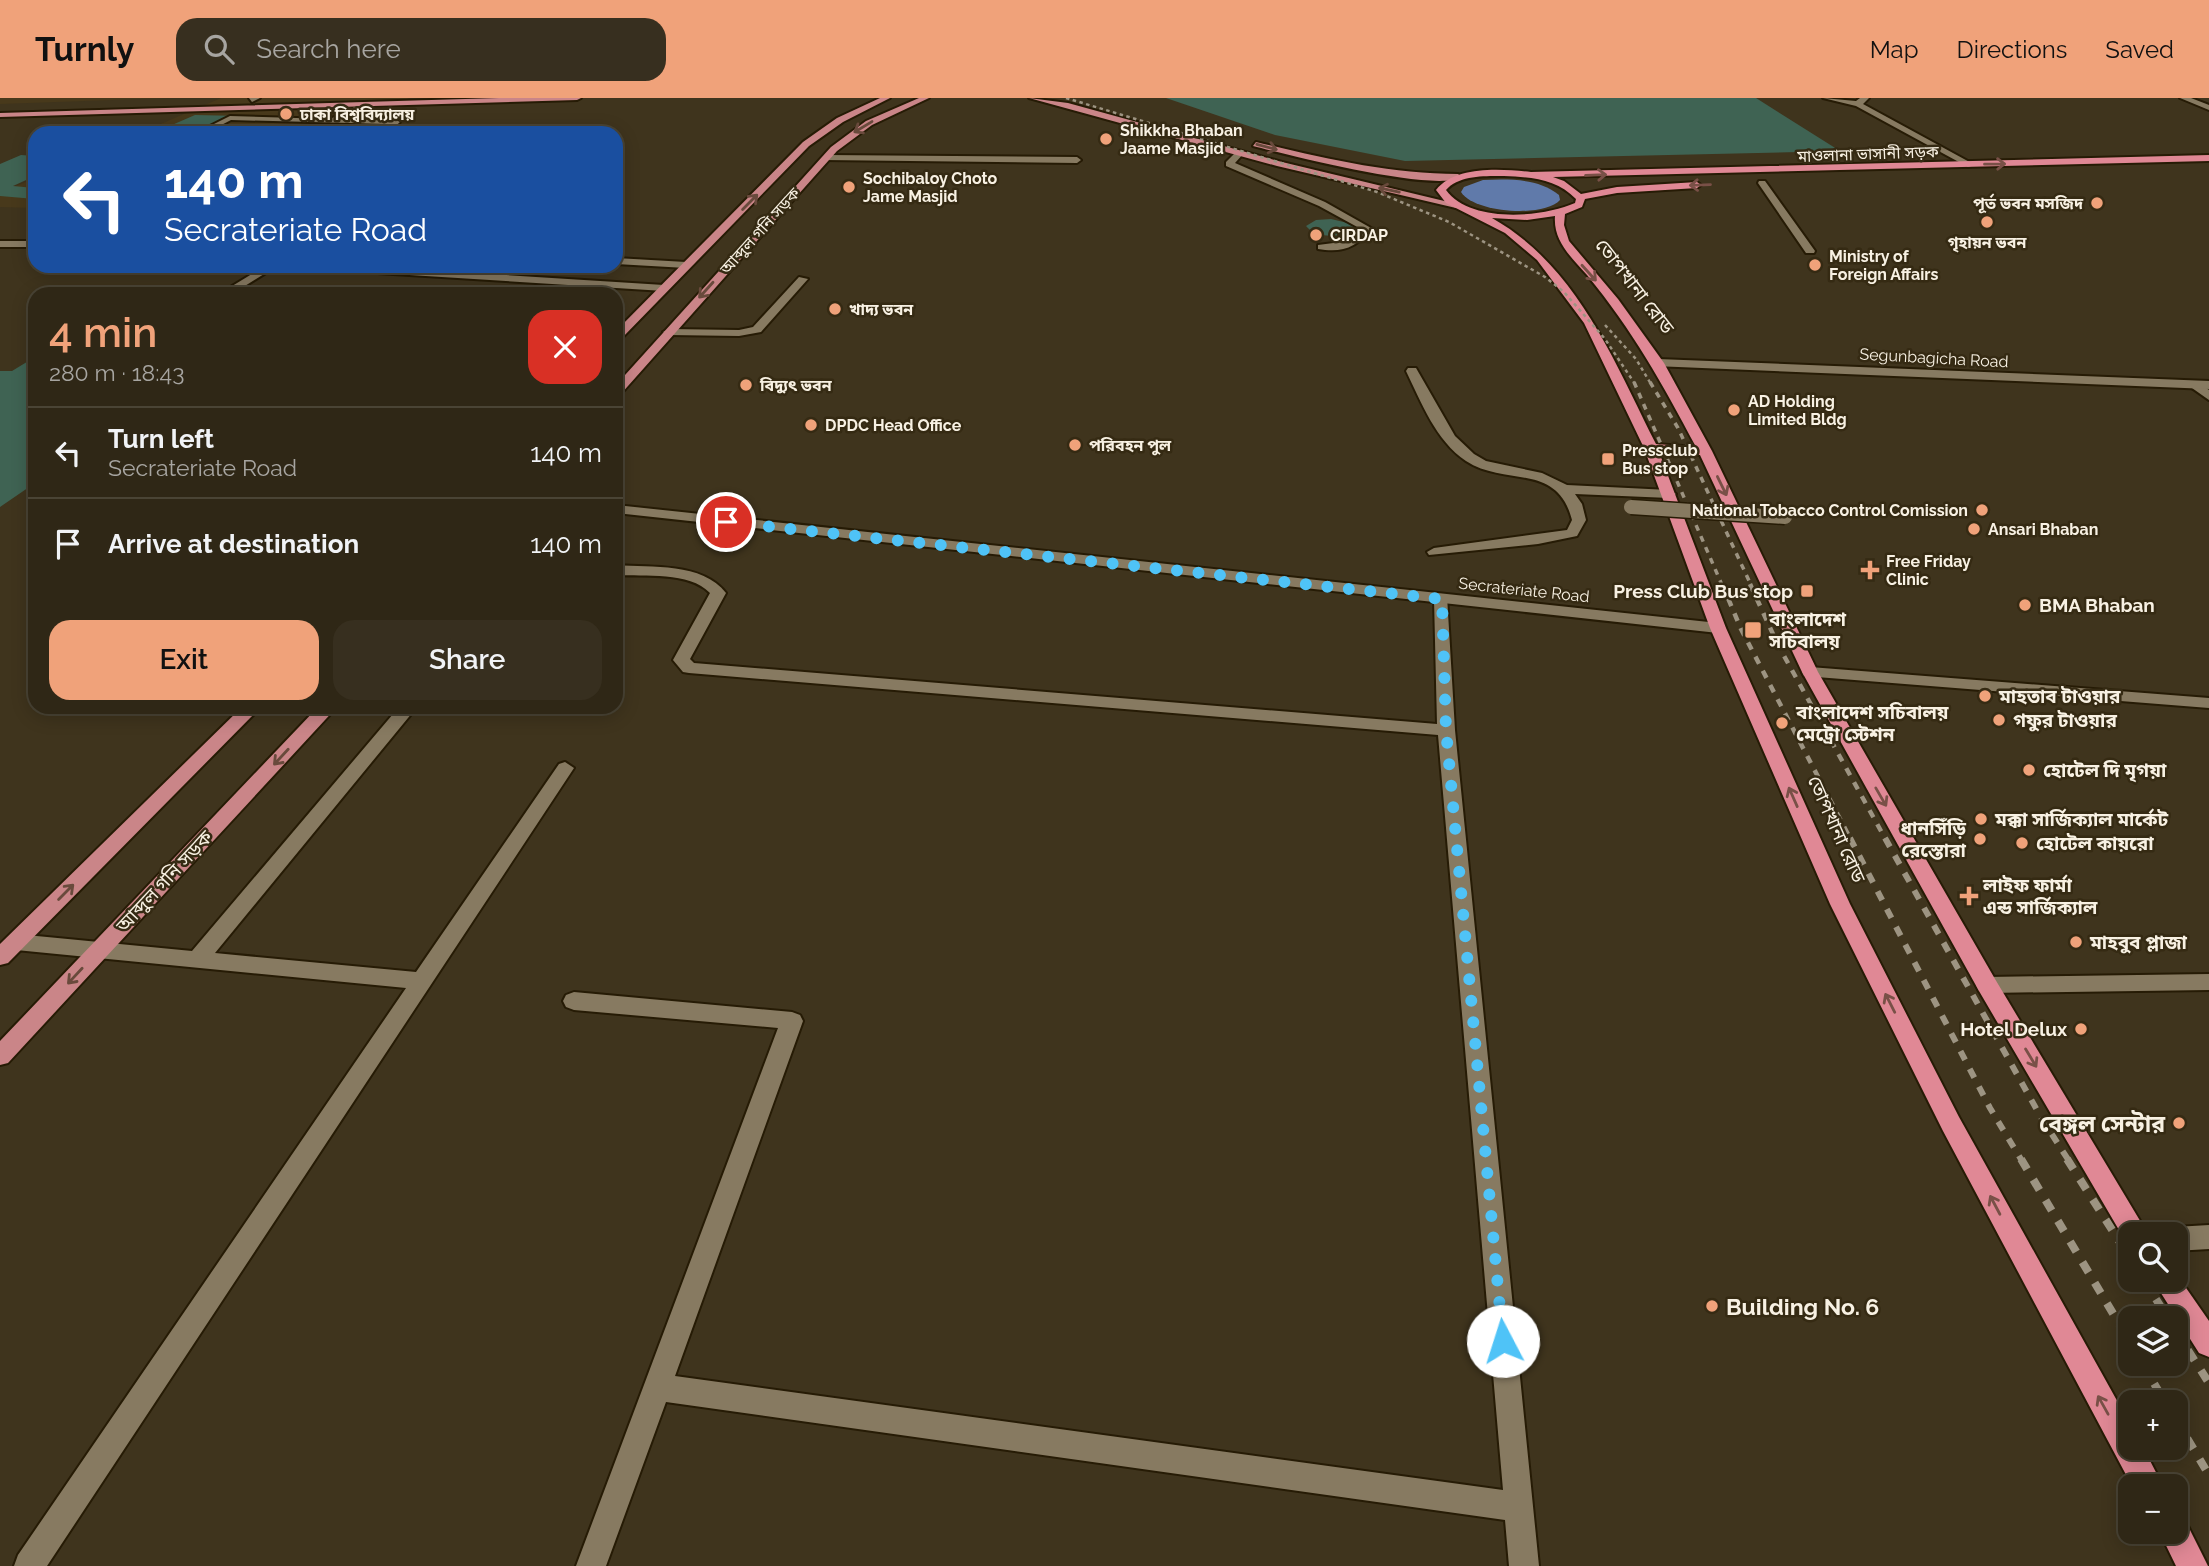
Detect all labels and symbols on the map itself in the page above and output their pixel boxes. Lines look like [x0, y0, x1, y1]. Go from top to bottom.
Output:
place label: ঢাকা বিশ্ববিদ্যালয় [299, 105, 416, 124]
marker: ঢাকা বিশ্ববিদ্যালয় [278, 106, 294, 122]
one-way arrow [854, 119, 873, 134]
place label: Shikkha Bhaban Jaame Masjid [1120, 121, 1243, 158]
marker: Shikkha Bhaban Jaame Masjid [1098, 131, 1114, 147]
one-way arrow [1255, 141, 1278, 154]
street label: মাওলানা ভাসানী সড়ক [1796, 142, 1940, 166]
one-way arrow [1983, 158, 2006, 171]
one-way arrow [1584, 168, 1607, 181]
place label: Sochibaloy Choto Jame Masjid [863, 169, 998, 206]
marker: Sochibaloy Choto Jame Masjid [841, 179, 857, 195]
one-way arrow [1689, 179, 1712, 192]
street label: আব্দুল গনি সড়ক [715, 183, 805, 279]
one-way arrow [1378, 183, 1401, 197]
one-way arrow [741, 193, 758, 210]
place label: পূর্ত ভবন মসজিদ [1973, 193, 2084, 214]
marker: পূর্ত ভবন মসজিদ [2089, 195, 2105, 211]
marker: গৃহায়ন ভবন [1979, 214, 1995, 230]
place label: CIRDAP [1330, 226, 1388, 245]
marker: CIRDAP [1308, 227, 1324, 243]
place label: গৃহায়ন ভবন [1948, 233, 2027, 253]
street label: তোপখানা রোড [1591, 234, 1679, 338]
place label: Ministry of Foreign Affairs [1829, 247, 1938, 284]
marker: Ministry of Foreign Affairs [1807, 257, 1823, 273]
one-way arrow [1581, 263, 1597, 281]
one-way arrow [698, 281, 714, 299]
place label: খাদ্য ভবন [849, 300, 914, 319]
marker: খাদ্য ভবন [827, 301, 843, 317]
street label: Segunbagicha Road [1859, 345, 2009, 371]
place label: বিদ্যুৎ ভবন [759, 376, 833, 395]
marker: বিদ্যুৎ ভবন [738, 377, 754, 393]
place label: AD Holding Limited Bldg [1748, 392, 1847, 429]
marker: AD Holding Limited Bldg [1726, 402, 1742, 418]
place label: DPDC Head Office [825, 416, 962, 435]
marker: DPDC Head Office [803, 417, 819, 433]
place label: পরিবহন পুল [1089, 436, 1172, 456]
marker: পরিবহন পুল [1067, 437, 1083, 453]
place label: Pressclub Bus stop [1622, 441, 1698, 478]
marker: Pressclub Bus stop [1600, 451, 1616, 467]
one-way arrow [1716, 475, 1729, 496]
pin [696, 492, 756, 552]
place label: National Tobacco Control Comission [1692, 501, 1968, 520]
marker: National Tobacco Control Comission [1974, 502, 1990, 518]
place label: Ansari Bhaban [1988, 520, 2098, 539]
marker: Ansari Bhaban [1966, 521, 1982, 537]
place label: Free Friday Clinic [1886, 552, 1971, 589]
marker: Free Friday Clinic [1860, 560, 1880, 580]
street label: Secrateriate Road [1458, 574, 1590, 606]
place label: Press Club Bus stop [1613, 580, 1793, 602]
marker: Press Club Bus stop [1799, 583, 1815, 599]
place label: BMA Bhaban [2039, 594, 2155, 616]
marker: BMA Bhaban [2017, 597, 2033, 613]
place label: বাংলাদেশ সচিবালয় [1768, 608, 1846, 652]
marker: বাংলাদেশ সচিবালয় [1743, 620, 1763, 640]
place label: মাহতাব টাওয়ার [1998, 685, 2121, 707]
marker: মাহতাব টাওয়ার [1977, 688, 1993, 704]
place label: বাংলাদেশ সচিবালয় মেট্রো স্টেশন [1795, 701, 1949, 745]
place label: গফুর টাওয়ার [2013, 709, 2117, 732]
marker: গফুর টাওয়ার [1991, 712, 2007, 728]
marker: বাংলাদেশ সচিবালয় মেট্রো স্টেশন [1774, 715, 1790, 731]
one-way arrow [273, 748, 290, 765]
place label: হোটেল দি মৃগয়া [2043, 759, 2167, 783]
marker: হোটেল দি মৃগয়া [2021, 762, 2037, 778]
street label: তোপখানা রোড [1804, 772, 1871, 886]
one-way arrow [1786, 787, 1799, 809]
one-way arrow [1874, 787, 1888, 807]
place label: মক্কা সার্জিক্যাল মার্কেট [1994, 808, 2168, 830]
marker: মক্কা সার্জিক্যাল মার্কেট [1973, 811, 1989, 827]
place label: ধানসিঁড়ি রেস্তোরা [1901, 817, 1967, 861]
street label: আব্দুল গনি সড়ক [111, 825, 217, 937]
marker: ধানসিঁড়ি রেস্তোরা [1972, 831, 1988, 847]
place label: হোটেল কায়রো [2036, 832, 2154, 854]
marker: হোটেল কায়রো [2014, 835, 2030, 851]
place label: লাইফ ফার্মা এন্ড সার্জিক্যাল [1982, 874, 2098, 918]
one-way arrow [57, 884, 74, 901]
marker: লাইফ ফার্মা এন্ড সার্জিক্যাল [1961, 888, 1977, 904]
place label: মাহবুব প্লাজা [2089, 931, 2188, 954]
marker: মাহবুব প্লাজা [2068, 934, 2084, 950]
one-way arrow [67, 967, 84, 984]
one-way arrow [1882, 993, 1896, 1014]
place label: Hotel Delux [1960, 1018, 2068, 1040]
marker: Hotel Delux [2073, 1021, 2089, 1037]
one-way arrow [2024, 1048, 2038, 1068]
place label: বেঙ্গল সেন্টার [2039, 1110, 2166, 1137]
marker: বেঙ্গল সেন্টার [2171, 1115, 2187, 1131]
one-way arrow [1988, 1195, 2001, 1216]
place label: Building No. 6 [1726, 1293, 1879, 1320]
marker: Building No. 6 [1704, 1298, 1720, 1314]
position arrow [1466, 1304, 1540, 1378]
one-way arrow [2096, 1395, 2110, 1415]

